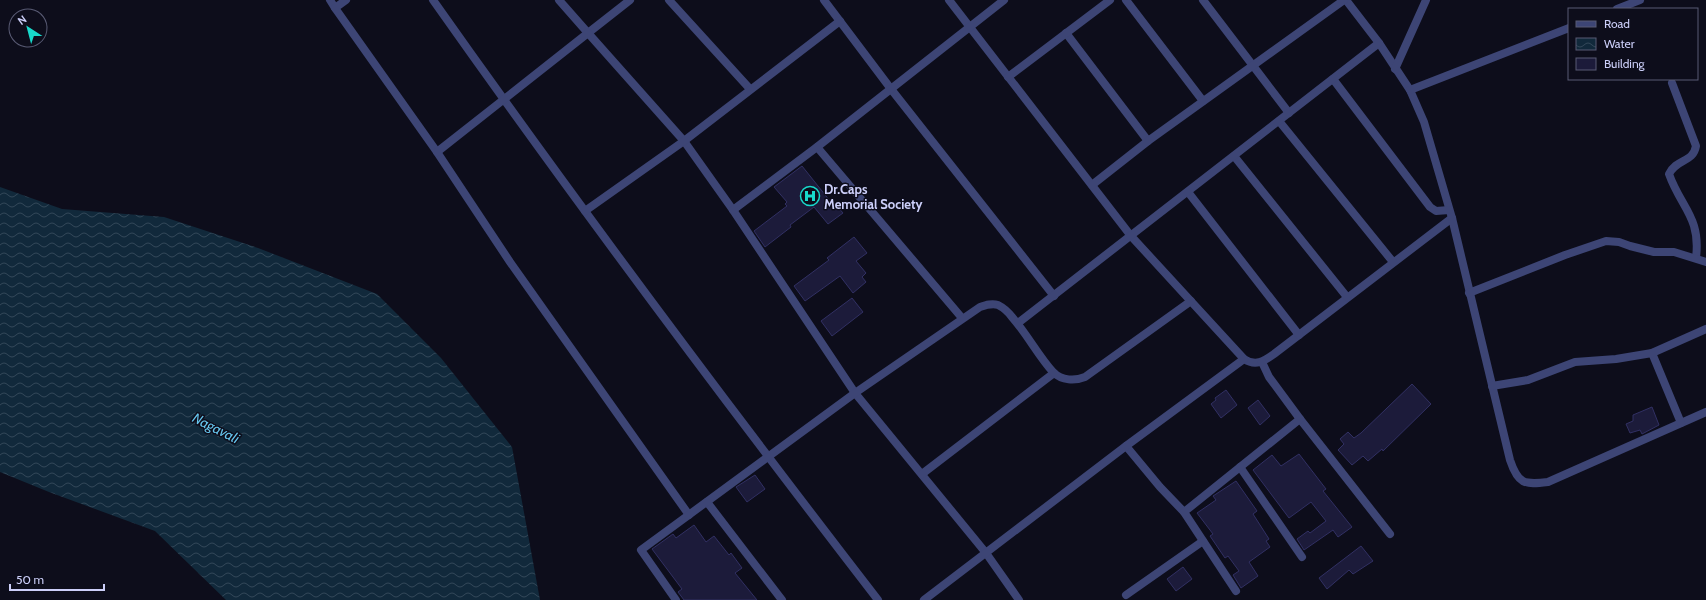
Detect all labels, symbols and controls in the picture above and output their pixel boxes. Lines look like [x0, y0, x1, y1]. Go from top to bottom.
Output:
north arrow [8, 8, 48, 48]
legend [1568, 8, 1698, 80]
text: N [15, 12, 29, 28]
text: Road [1604, 16, 1630, 31]
text: Water [1604, 36, 1635, 51]
text: Building [1604, 56, 1646, 71]
place label: Dr.Caps Memorial Society [824, 181, 922, 212]
hospital icon: Dr.Caps Memorial Society [799, 185, 821, 207]
water label: Nagavali [189, 409, 243, 448]
scale bar [10, 566, 104, 592]
text: 50 m [16, 572, 44, 587]

